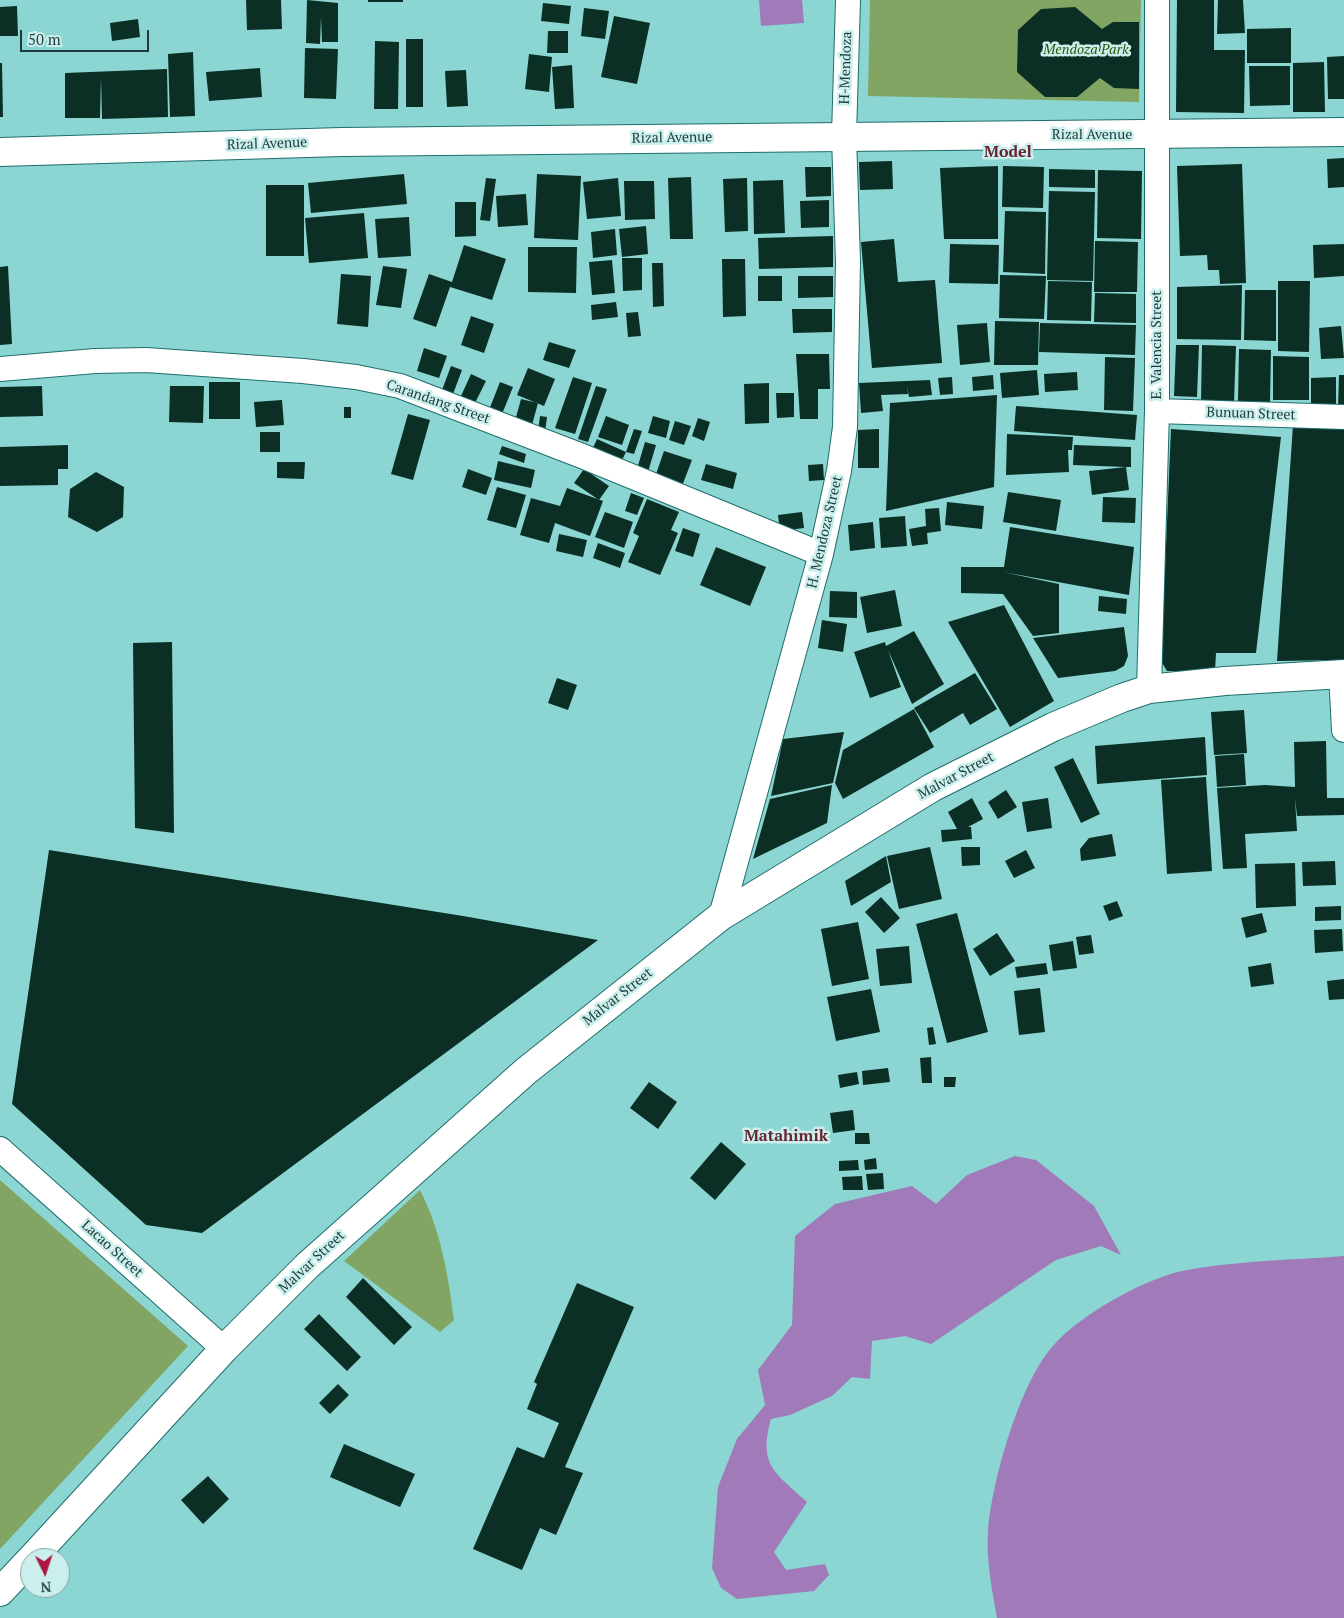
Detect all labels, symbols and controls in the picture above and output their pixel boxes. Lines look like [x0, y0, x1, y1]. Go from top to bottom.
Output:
scale bar [22, 20, 151, 52]
text: 50 m [28, 29, 61, 49]
street label: H-Mendoza [836, 31, 856, 105]
park label: Mendoza Park [1043, 42, 1129, 58]
street label: Rizal Avenue [1052, 127, 1132, 143]
street label: Rizal Avenue [632, 129, 712, 147]
street label: Rizal Avenue [226, 134, 308, 154]
district label: Model [984, 142, 1032, 162]
street label: E. Valencia Street [1149, 290, 1165, 400]
street label: Carandang Street [384, 376, 492, 428]
street label: Bunuan Street [1206, 404, 1296, 424]
street label: H. Mendoza Street [804, 474, 846, 590]
street label: Malvar Street [915, 749, 997, 803]
street label: Malvar Street [580, 965, 656, 1029]
district label: Matahimik [744, 1126, 828, 1146]
street label: Lacao Street [78, 1217, 146, 1281]
street label: Malvar Street [276, 1227, 348, 1297]
north arrow [20, 1548, 70, 1598]
text: N [40, 1578, 52, 1597]

